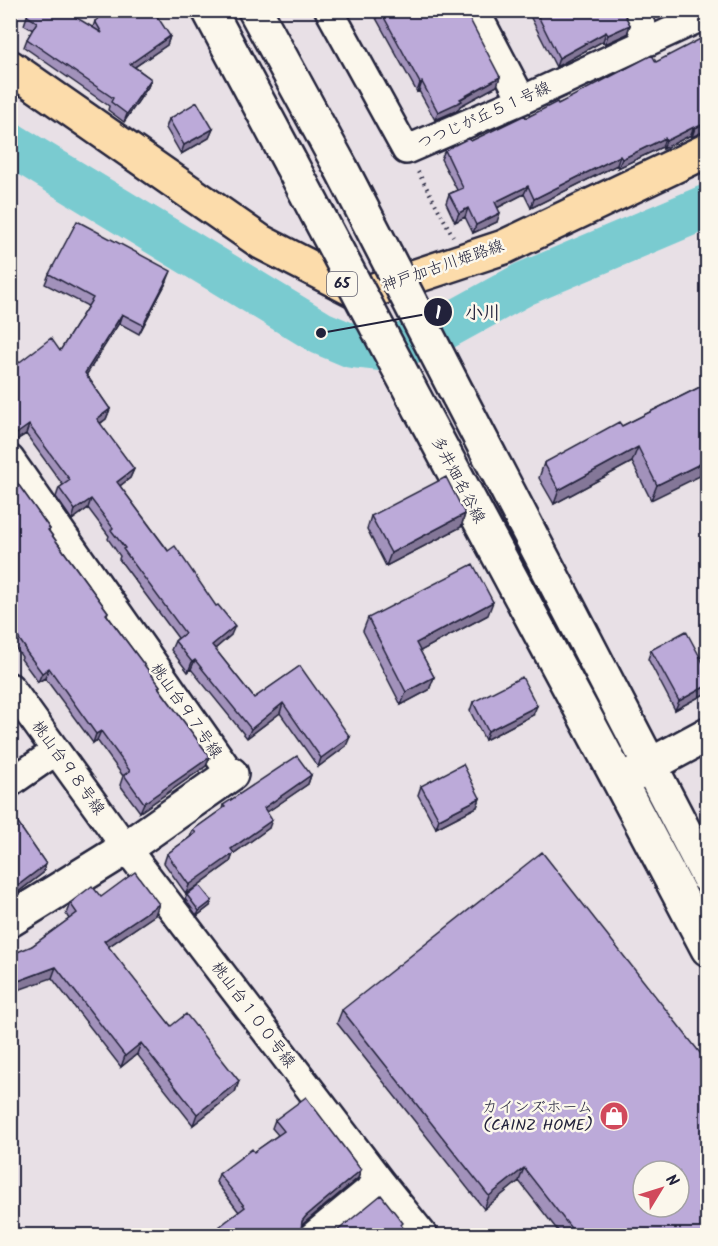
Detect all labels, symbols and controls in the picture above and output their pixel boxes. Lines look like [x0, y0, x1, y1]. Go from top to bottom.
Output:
street label: つつじが丘５１号線 [413, 75, 555, 157]
street label: 神戸加古川姫路線 [378, 233, 508, 299]
road number: 65 [327, 272, 357, 296]
callout: 小川 [423, 294, 513, 330]
text: 1 [435, 300, 441, 329]
text: 小川 [465, 300, 501, 329]
street label: 多井畑名谷線 [424, 432, 492, 528]
street label: 桃山台９７号線 [144, 658, 228, 764]
street label: 桃山台９８号線 [25, 715, 111, 821]
street label: 桃山台１００号線 [204, 956, 302, 1074]
place label: カインズホーム (CAINZ HOME) [482, 1095, 593, 1138]
shop icon: カインズホーム (CAINZ HOME) [598, 1100, 630, 1132]
north arrow [631, 1159, 691, 1219]
text: N [659, 1169, 685, 1192]

